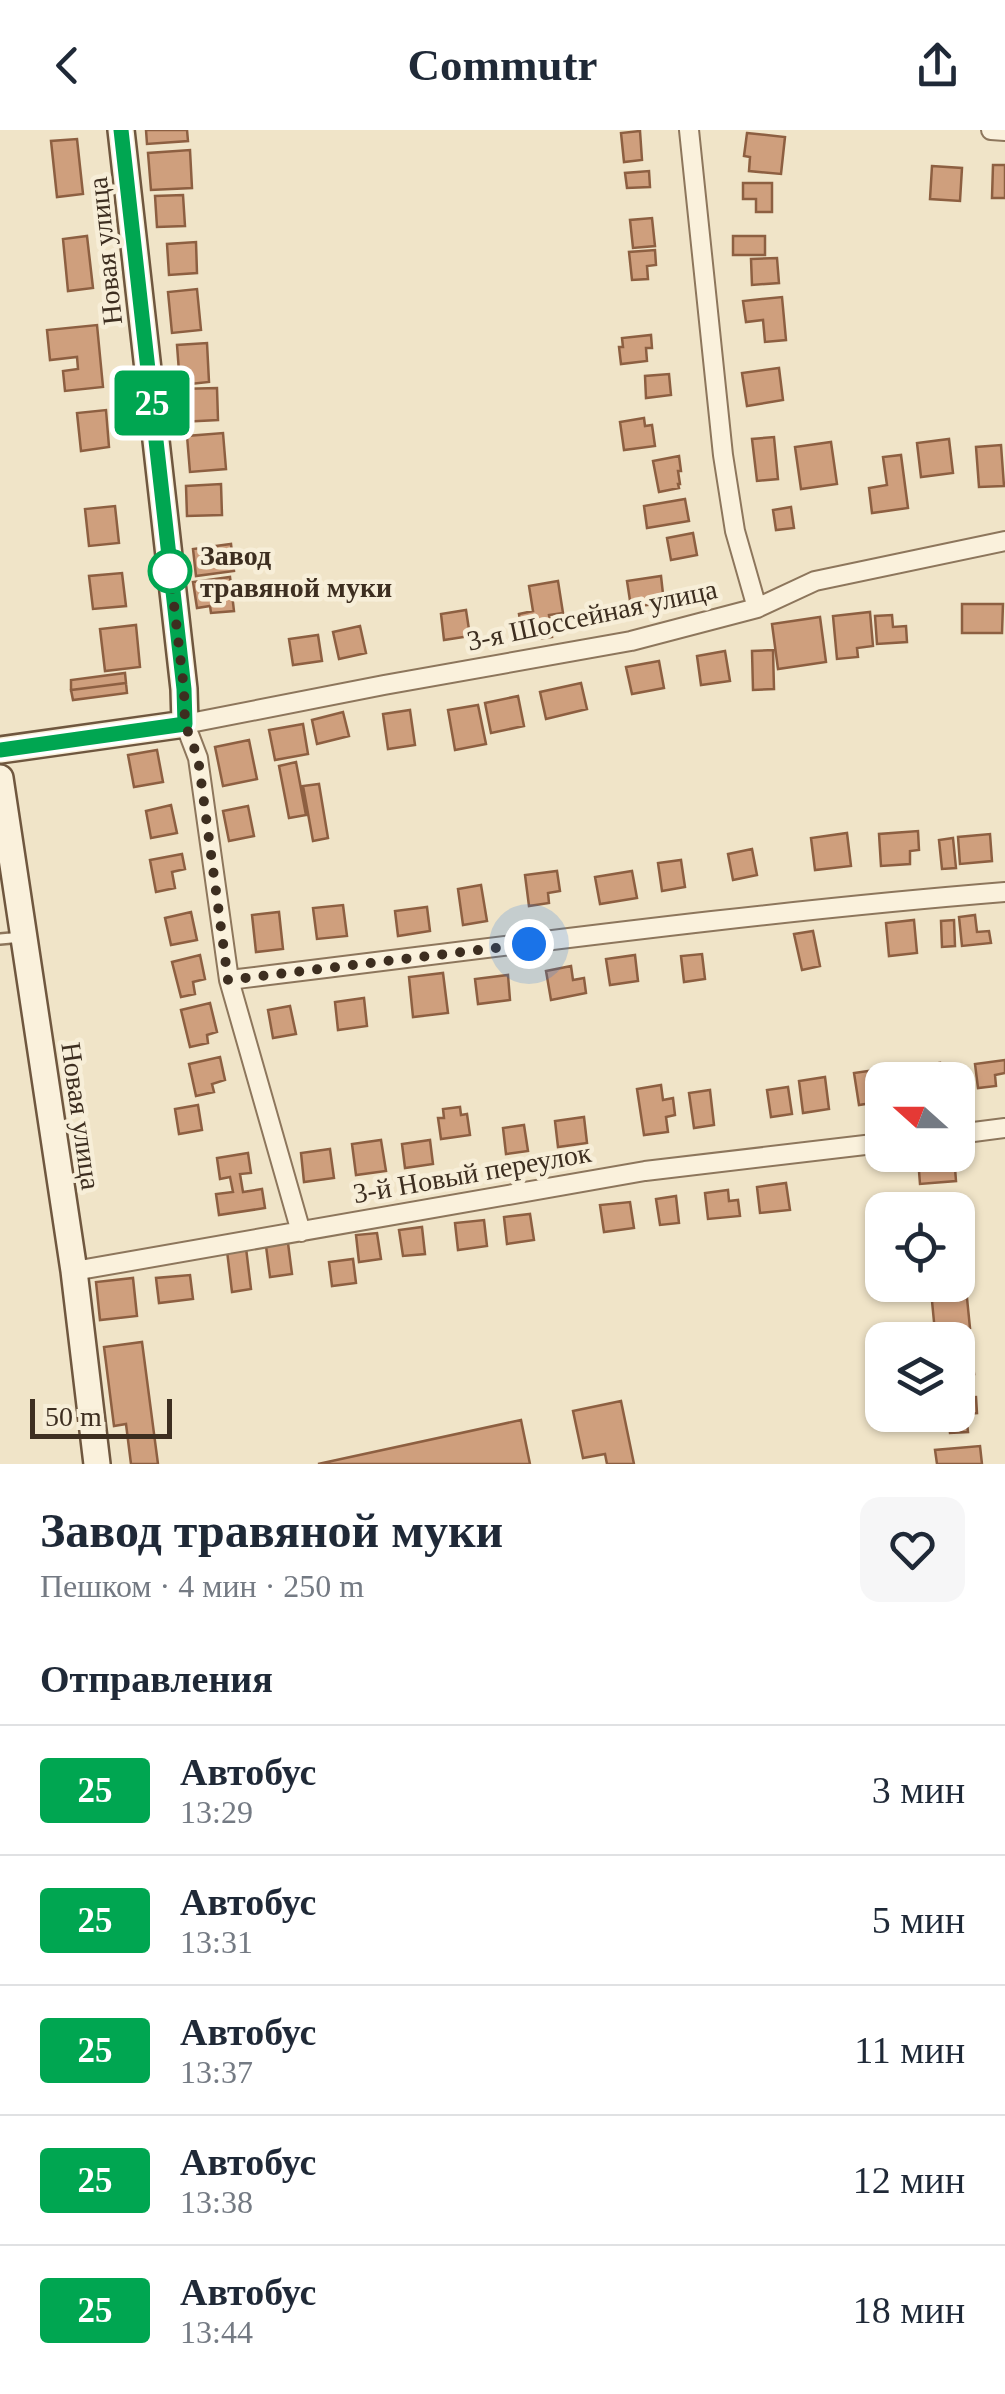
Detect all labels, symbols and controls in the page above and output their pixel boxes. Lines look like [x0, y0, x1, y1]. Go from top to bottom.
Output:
icon: back [40, 38, 95, 93]
icon: share [910, 38, 965, 93]
text: Commutr [408, 40, 597, 90]
street label: Новая улица [82, 175, 128, 326]
line badge: 25 [107, 370, 197, 436]
text: 25 [135, 384, 170, 423]
place label: Завод травяной муки [200, 540, 392, 603]
marker: Завод травяной муки [149, 550, 191, 592]
street label: 3-я Шоссейная улица [464, 573, 721, 657]
your location [504, 919, 554, 969]
street label: Новая улица [55, 1040, 107, 1192]
north arrow [865, 1062, 975, 1172]
map controls [865, 1062, 975, 1432]
street label: 3-й Новый переулок [351, 1137, 594, 1209]
button: locate [865, 1192, 975, 1302]
button: layers [865, 1322, 975, 1432]
scale bar [30, 1394, 172, 1438]
text: 50 m [45, 1401, 102, 1432]
button: heart [860, 1497, 965, 1602]
text: Завод травяной муки [40, 1504, 503, 1557]
text: Пешком · 4 мин · 250 m [40, 1568, 364, 1604]
text: Отправления [40, 1658, 273, 1700]
text: Автобус [180, 1751, 316, 1793]
text: 3 мин [872, 1769, 965, 1811]
text: 25 [78, 1771, 113, 1810]
text: 13:29 [180, 1794, 253, 1830]
text: Автобус [180, 1881, 316, 1923]
text: 5 мин [872, 1899, 965, 1941]
text: 25 [78, 1901, 113, 1940]
text: 13:31 [180, 1924, 253, 1960]
text: Автобус [180, 2011, 316, 2053]
text: 11 мин [854, 2029, 965, 2071]
text: 25 [78, 2031, 113, 2070]
text: 13:37 [180, 2054, 253, 2090]
text: Автобус [180, 2141, 316, 2183]
text: 12 мин [853, 2159, 965, 2201]
text: 25 [78, 2161, 113, 2200]
text: 13:38 [180, 2184, 253, 2220]
text: Автобус [180, 2271, 316, 2313]
text: 18 мин [853, 2289, 965, 2331]
text: 25 [78, 2291, 113, 2330]
text: 13:44 [180, 2314, 253, 2350]

